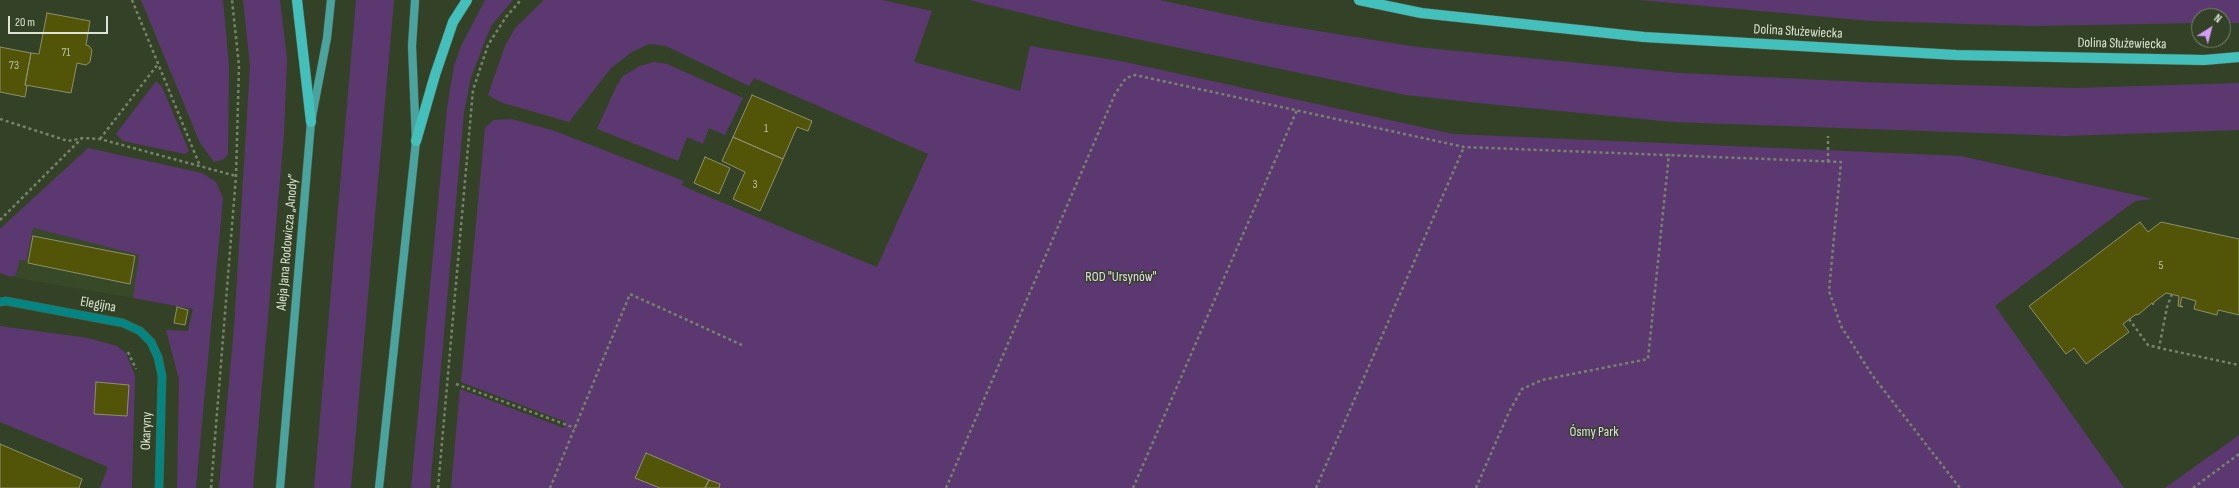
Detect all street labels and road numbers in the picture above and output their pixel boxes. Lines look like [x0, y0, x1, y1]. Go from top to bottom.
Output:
street label: Dolina Służewiecka [1753, 21, 1843, 43]
street label: Dolina Służewiecka [2077, 35, 2167, 53]
street label: Aleja Jana Rodowicza „Anody” [274, 173, 302, 311]
street label: Elegijna [79, 294, 117, 316]
street label: Okaryny [138, 411, 156, 451]

